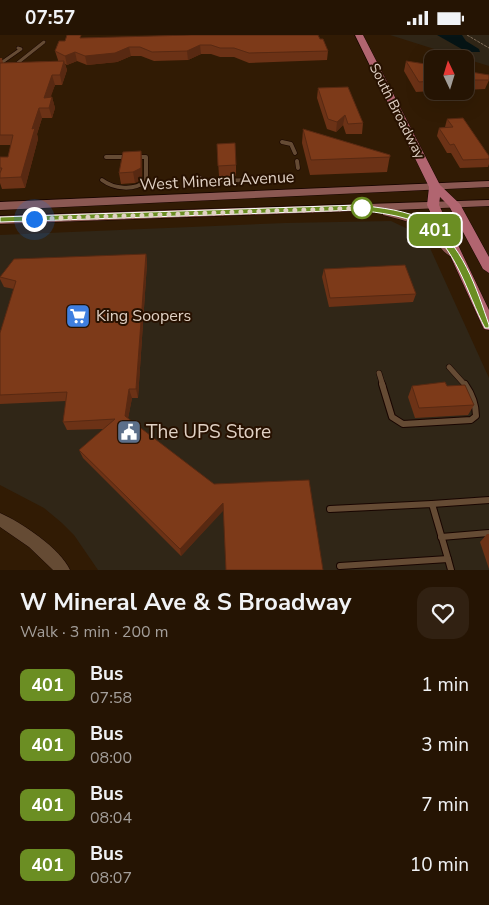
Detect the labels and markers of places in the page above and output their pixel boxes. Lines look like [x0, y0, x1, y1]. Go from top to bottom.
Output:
unlabelled marker [351, 197, 373, 219]
supermarket icon: King Soopers [65, 303, 91, 329]
place label: King Soopers [96, 305, 191, 327]
public building icon: The UPS Store [116, 419, 142, 445]
place label: The UPS Store [146, 419, 271, 445]

